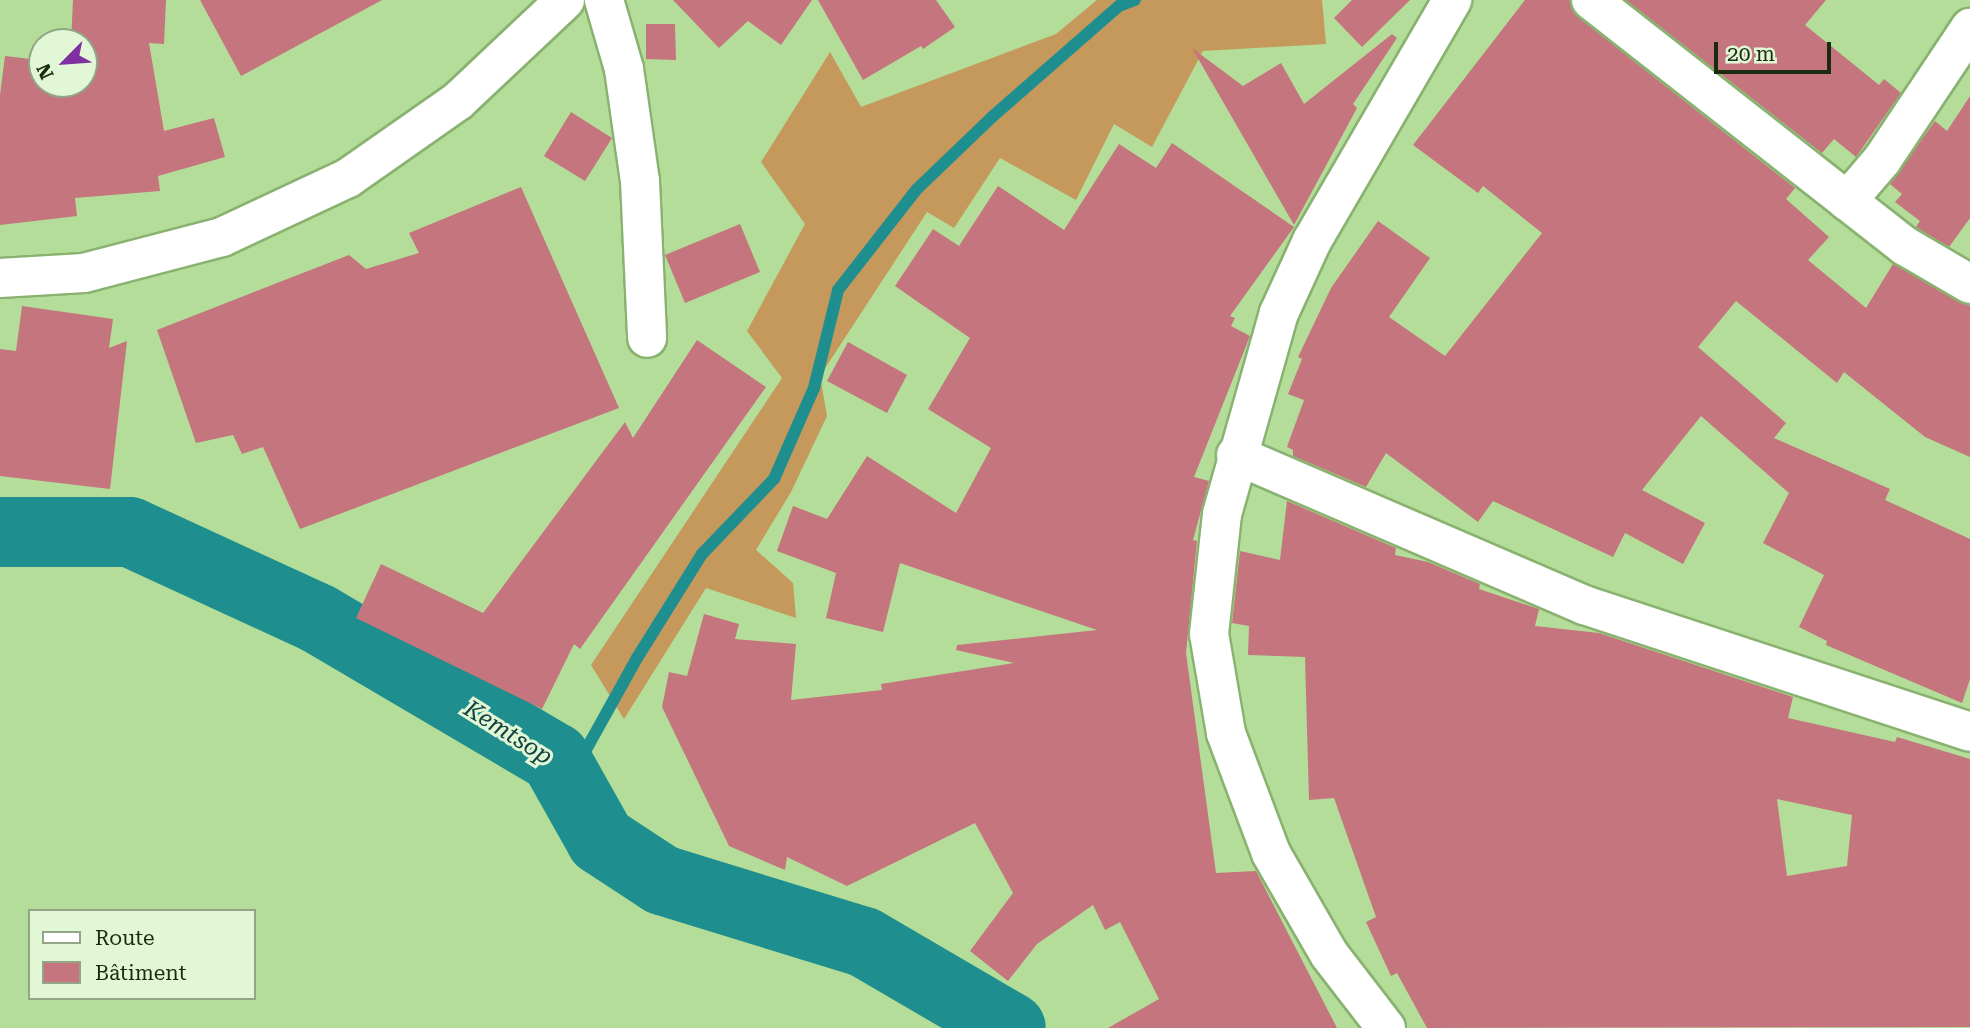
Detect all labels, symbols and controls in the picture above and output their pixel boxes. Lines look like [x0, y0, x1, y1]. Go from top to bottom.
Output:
north arrow [28, 28, 98, 98]
scale bar [1718, 28, 1835, 72]
text: 20 m [1727, 42, 1775, 66]
text: N [32, 60, 59, 83]
water label: Kemtsop [459, 695, 557, 771]
legend [28, 909, 256, 1000]
text: Route [95, 926, 154, 950]
text: Bâtiment [95, 961, 187, 985]

